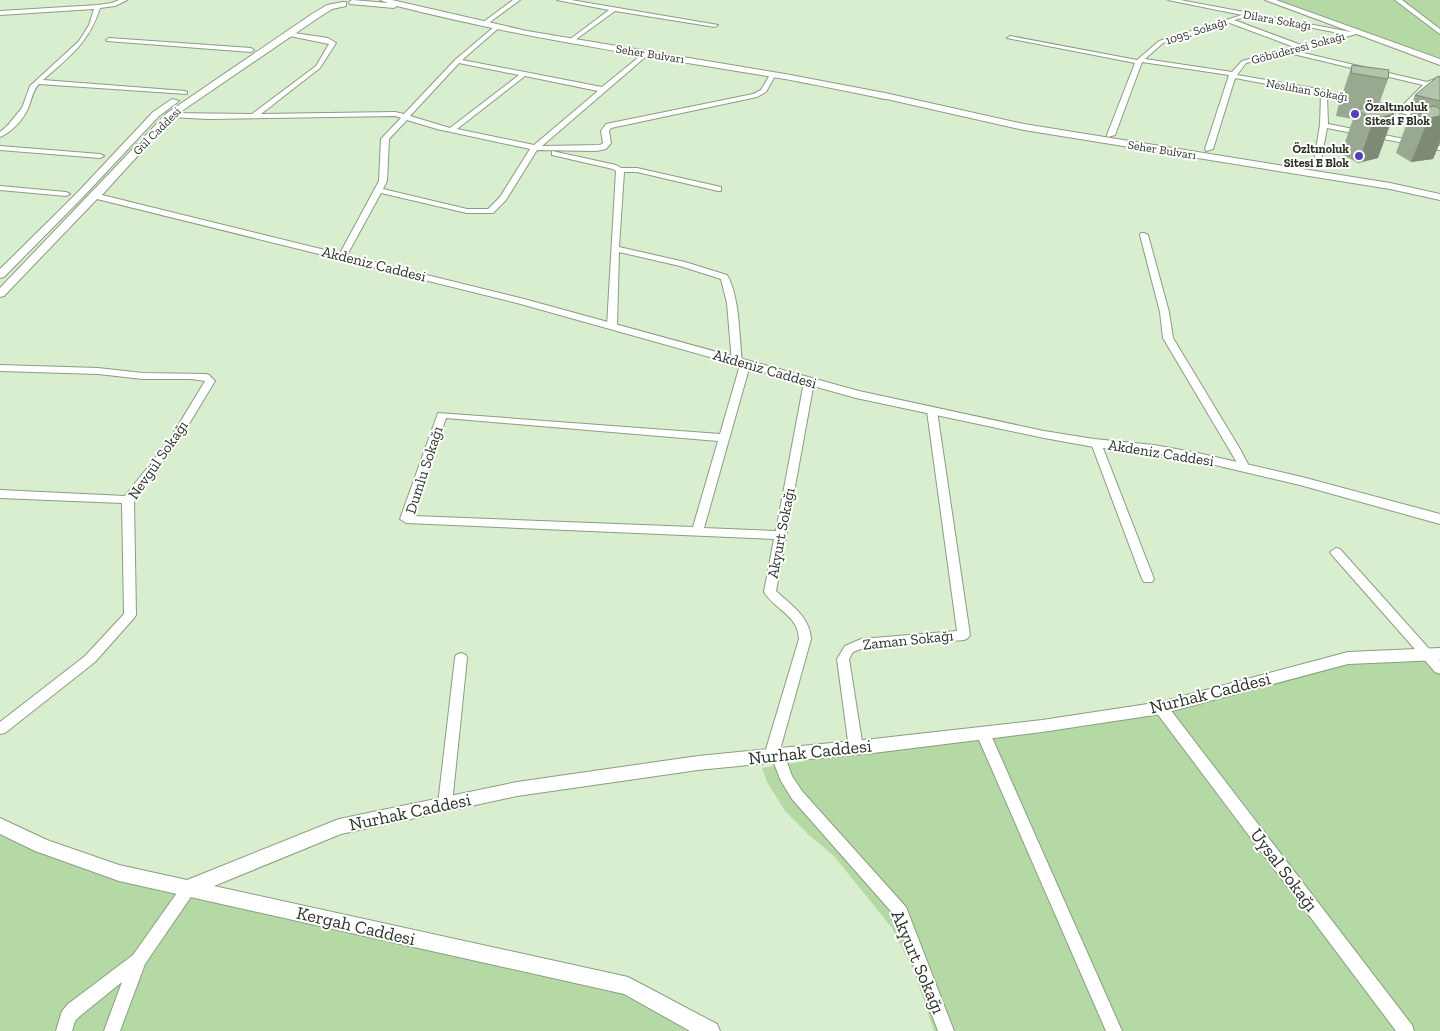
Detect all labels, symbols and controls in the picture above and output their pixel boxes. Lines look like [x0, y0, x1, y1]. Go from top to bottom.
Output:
street label: Dilara Sokağı [1242, 7, 1313, 33]
street label: 1095. Sokağı [1163, 14, 1229, 48]
street label: Göbüderesi Sokağı [1250, 29, 1347, 67]
street label: Seher Bulvarı [615, 42, 686, 66]
street label: Neslihan Sokağı [1265, 76, 1350, 104]
place label: Özaltınoluk Sitesi F Blok [1365, 100, 1430, 128]
street label: Gül Caddesi [130, 104, 184, 158]
marker: Özaltınoluk Sitesi F Blok [1349, 108, 1361, 120]
street label: Seher Bulvarı [1127, 138, 1198, 162]
place label: Özltınoluk Sitesi E Blok [1284, 142, 1349, 170]
marker: Özltınoluk Sitesi E Blok [1353, 150, 1365, 162]
street label: Akdeniz Caddesi [320, 242, 428, 286]
street label: Akdeniz Caddesi [711, 346, 819, 392]
street label: Nevgül Sokağı [124, 417, 192, 503]
street label: Dumlu Sokağı [401, 424, 447, 516]
street label: Akdeniz Caddesi [1107, 436, 1215, 470]
street label: Akyurt Sokağı [763, 486, 799, 580]
street label: Zaman Sokağı [862, 626, 954, 654]
street label: Nurhak Caddesi [1147, 667, 1273, 719]
street label: Nurhak Caddesi [747, 735, 873, 769]
street label: Nurhak Caddesi [347, 788, 473, 836]
street label: Uysal Sokağı [1245, 824, 1323, 916]
street label: Kergah Caddesi [294, 902, 418, 950]
street label: Akyurt Sokağı [886, 907, 950, 1017]

